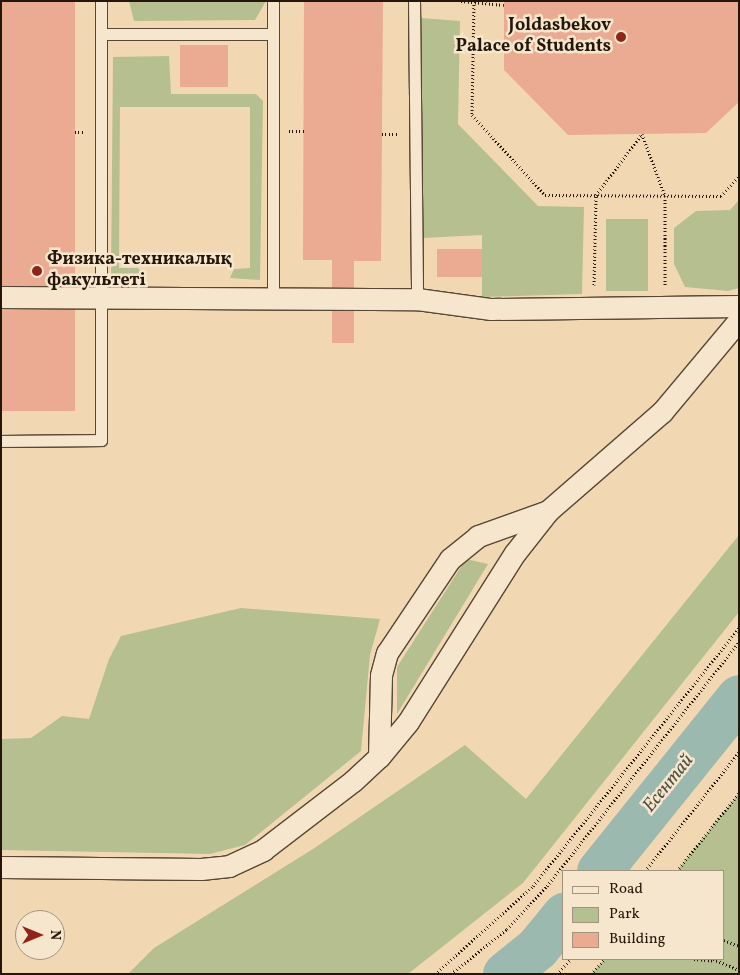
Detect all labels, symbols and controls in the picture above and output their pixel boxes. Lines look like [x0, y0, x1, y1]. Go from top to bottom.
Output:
place label: Joldasbekov Palace of Students [457, 16, 611, 58]
marker: Joldasbekov Palace of Students [615, 31, 627, 43]
place label: Физика-техникалық факультеті [47, 250, 231, 292]
marker: Физика-техникалық факультеті [31, 265, 43, 277]
water label: Есентай [639, 750, 699, 818]
legend [562, 870, 725, 960]
text: Road [609, 879, 643, 900]
text: Park [609, 904, 640, 925]
north arrow [15, 910, 65, 960]
text: Building [609, 929, 665, 950]
text: N [45, 930, 64, 940]

